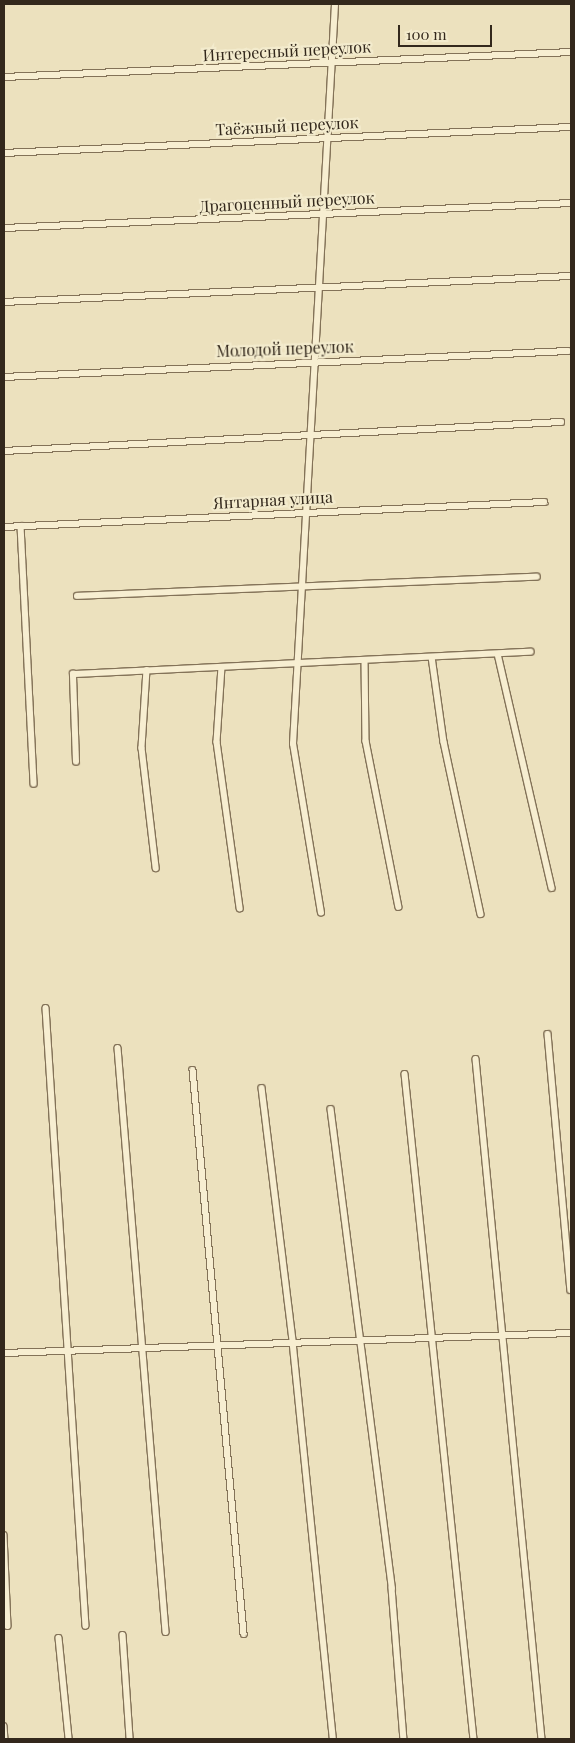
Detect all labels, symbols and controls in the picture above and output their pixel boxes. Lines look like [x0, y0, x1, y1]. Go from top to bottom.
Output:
scale bar [400, 15, 494, 47]
text: 100 m [406, 24, 447, 44]
street label: Интересный переулок [202, 37, 372, 65]
street label: Таёжный переулок [215, 113, 359, 139]
street label: Драгоценный переулок [199, 188, 375, 216]
street label: Молодой переулок [216, 337, 354, 361]
street label: Янтарная улица [213, 487, 333, 513]

